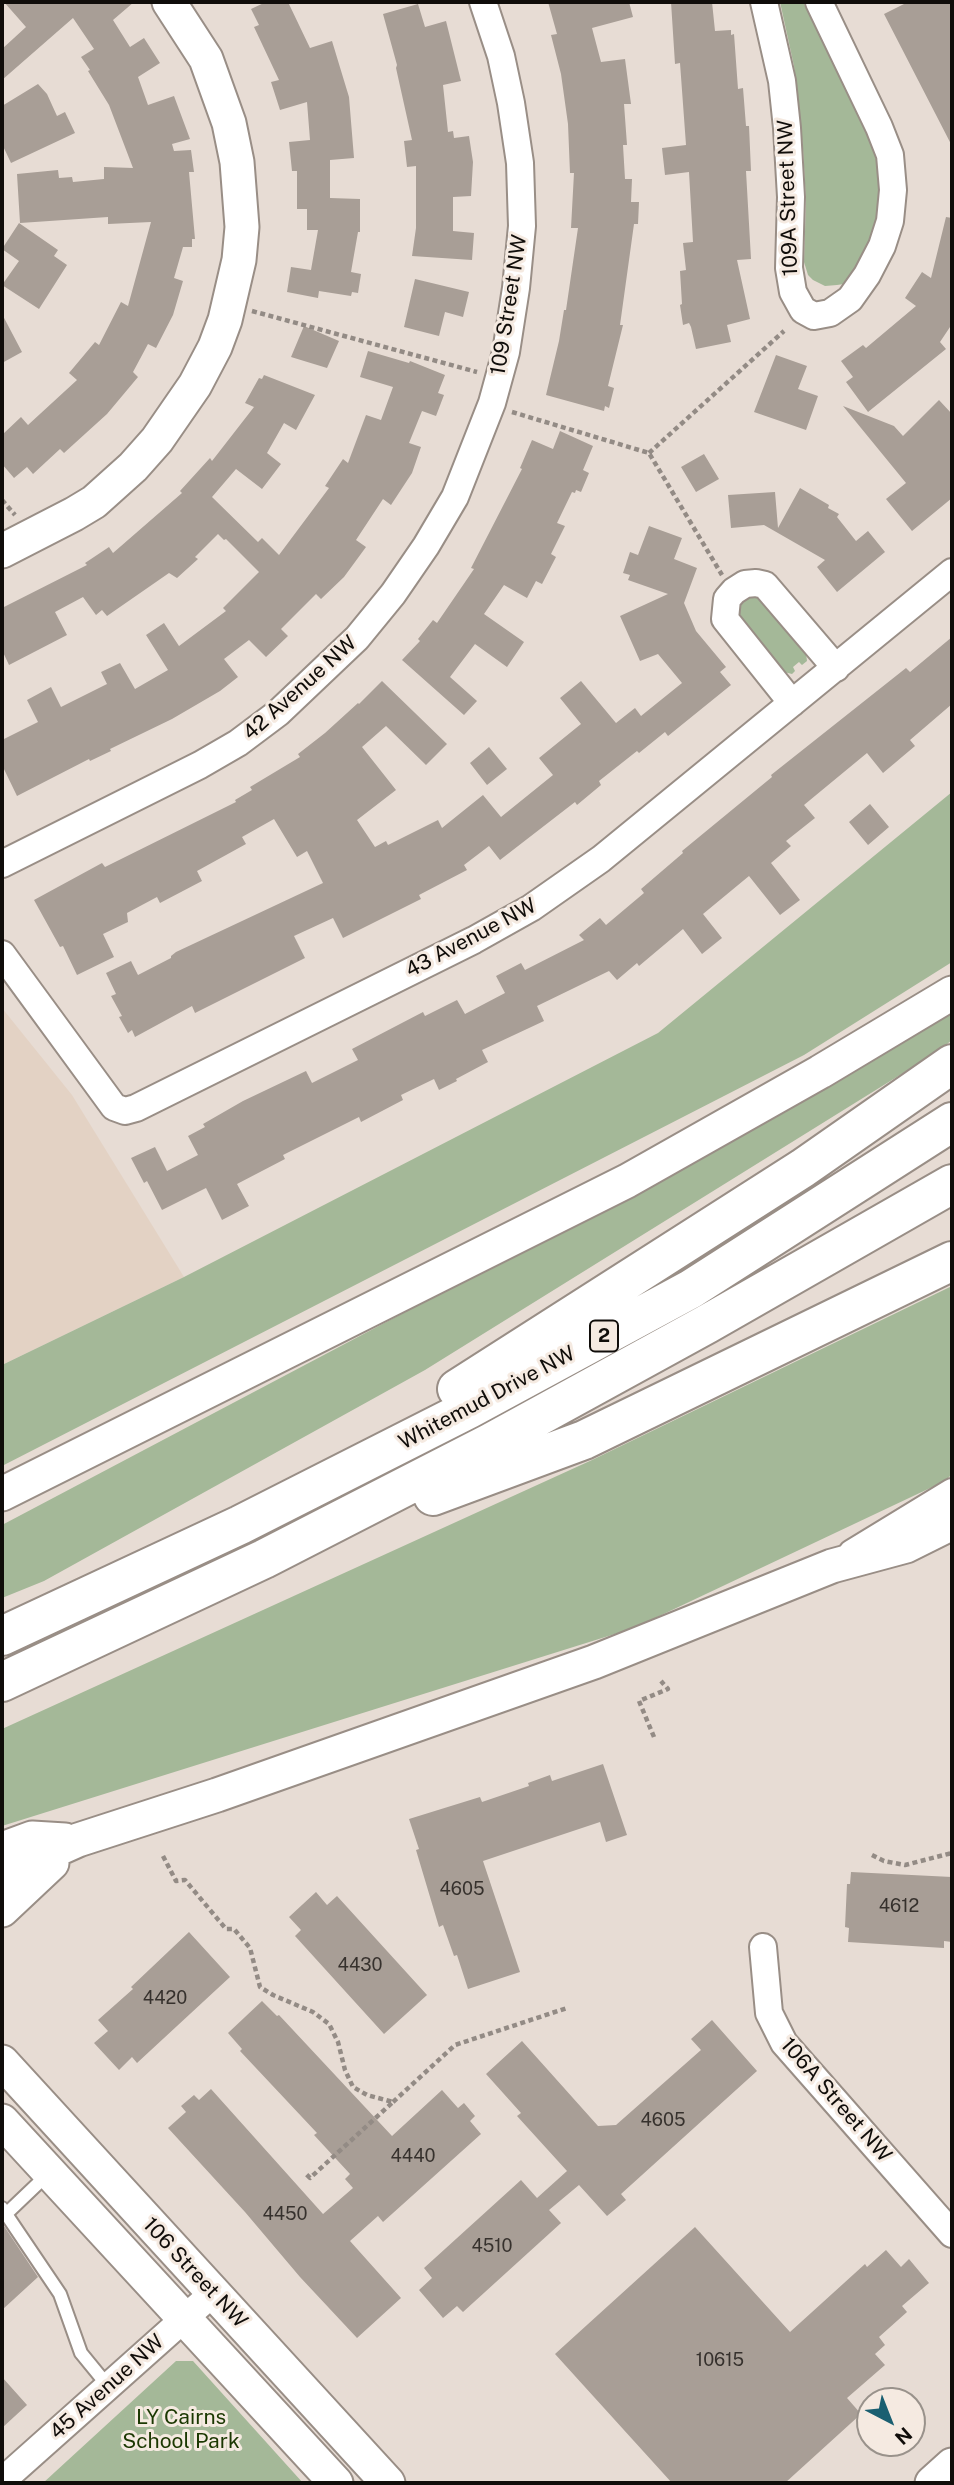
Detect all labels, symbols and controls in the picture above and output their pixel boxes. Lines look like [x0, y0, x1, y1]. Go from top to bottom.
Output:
street label: 109A Street NW [773, 119, 803, 277]
street label: 109 Street NW [485, 233, 533, 377]
street label: 42 Avenue NW [238, 630, 362, 746]
street label: 43 Avenue NW [401, 893, 541, 983]
road number: 2 [590, 1320, 618, 1352]
street label: Whitemud Drive NW [394, 1341, 580, 1455]
house number: 4605 [440, 1878, 484, 1900]
house number: 4612 [879, 1895, 919, 1917]
house number: 4430 [338, 1954, 382, 1976]
house number: 4420 [143, 1987, 187, 2009]
street label: 106A Street NW [775, 2033, 897, 2167]
house number: 4605 [641, 2109, 685, 2131]
house number: 4440 [391, 2145, 435, 2167]
house number: 4450 [262, 2203, 308, 2225]
street label: 106 Street NW [137, 2213, 253, 2333]
house number: 4510 [471, 2235, 513, 2257]
street label: 45 Avenue NW [45, 2329, 169, 2445]
house number: 10615 [696, 2349, 744, 2371]
north arrow [856, 2387, 926, 2457]
park label: LY Cairns School Park [122, 2405, 240, 2455]
text: N [891, 2423, 917, 2449]

